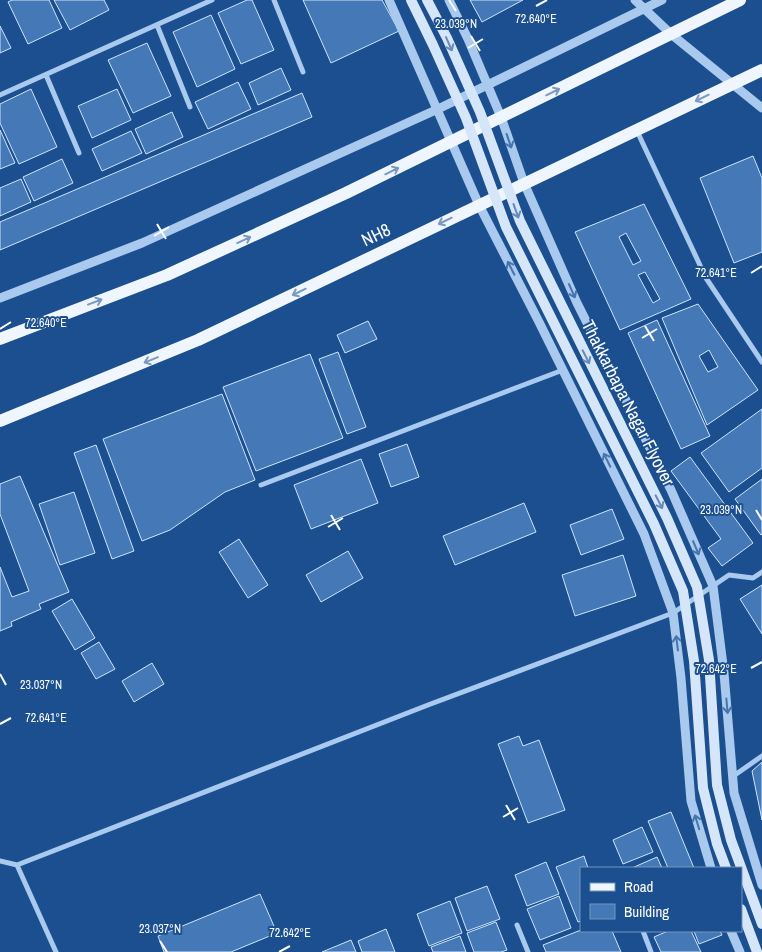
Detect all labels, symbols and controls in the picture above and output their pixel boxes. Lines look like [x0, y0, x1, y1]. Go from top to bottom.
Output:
text: 72.640°E [515, 11, 557, 27]
text: 23.039°N [435, 16, 477, 32]
one-way arrow [445, 36, 454, 51]
one-way arrow [545, 87, 560, 96]
one-way arrow [695, 94, 710, 104]
one-way arrow [505, 133, 515, 149]
one-way arrow [384, 166, 399, 176]
one-way arrow [512, 203, 521, 218]
street label: NH8 [357, 217, 395, 252]
one-way arrow [438, 217, 453, 226]
one-way arrow [236, 234, 251, 244]
one-way arrow [506, 260, 516, 275]
text: 72.641°E [695, 265, 737, 281]
one-way arrow [568, 283, 578, 298]
one-way arrow [292, 287, 307, 297]
one-way arrow [87, 297, 102, 306]
text: 72.640°E [25, 315, 67, 331]
street label: Thakkarbapa Nagar Flyover [576, 316, 681, 490]
one-way arrow [582, 349, 591, 364]
one-way arrow [144, 355, 159, 365]
one-way arrow [602, 453, 611, 468]
one-way arrow [655, 494, 665, 509]
text: 23.039°N [700, 502, 742, 518]
one-way arrow [692, 540, 702, 555]
one-way arrow [672, 636, 682, 652]
text: 72.642°E [695, 661, 737, 677]
text: 23.037°N [20, 677, 62, 693]
one-way arrow [722, 698, 731, 714]
text: 72.641°E [25, 710, 67, 726]
one-way arrow [692, 814, 701, 830]
legend [580, 867, 742, 932]
text: Road [624, 876, 653, 897]
text: Building [624, 901, 669, 922]
text: 23.037°N [139, 921, 181, 937]
text: 72.642°E [269, 925, 311, 941]

